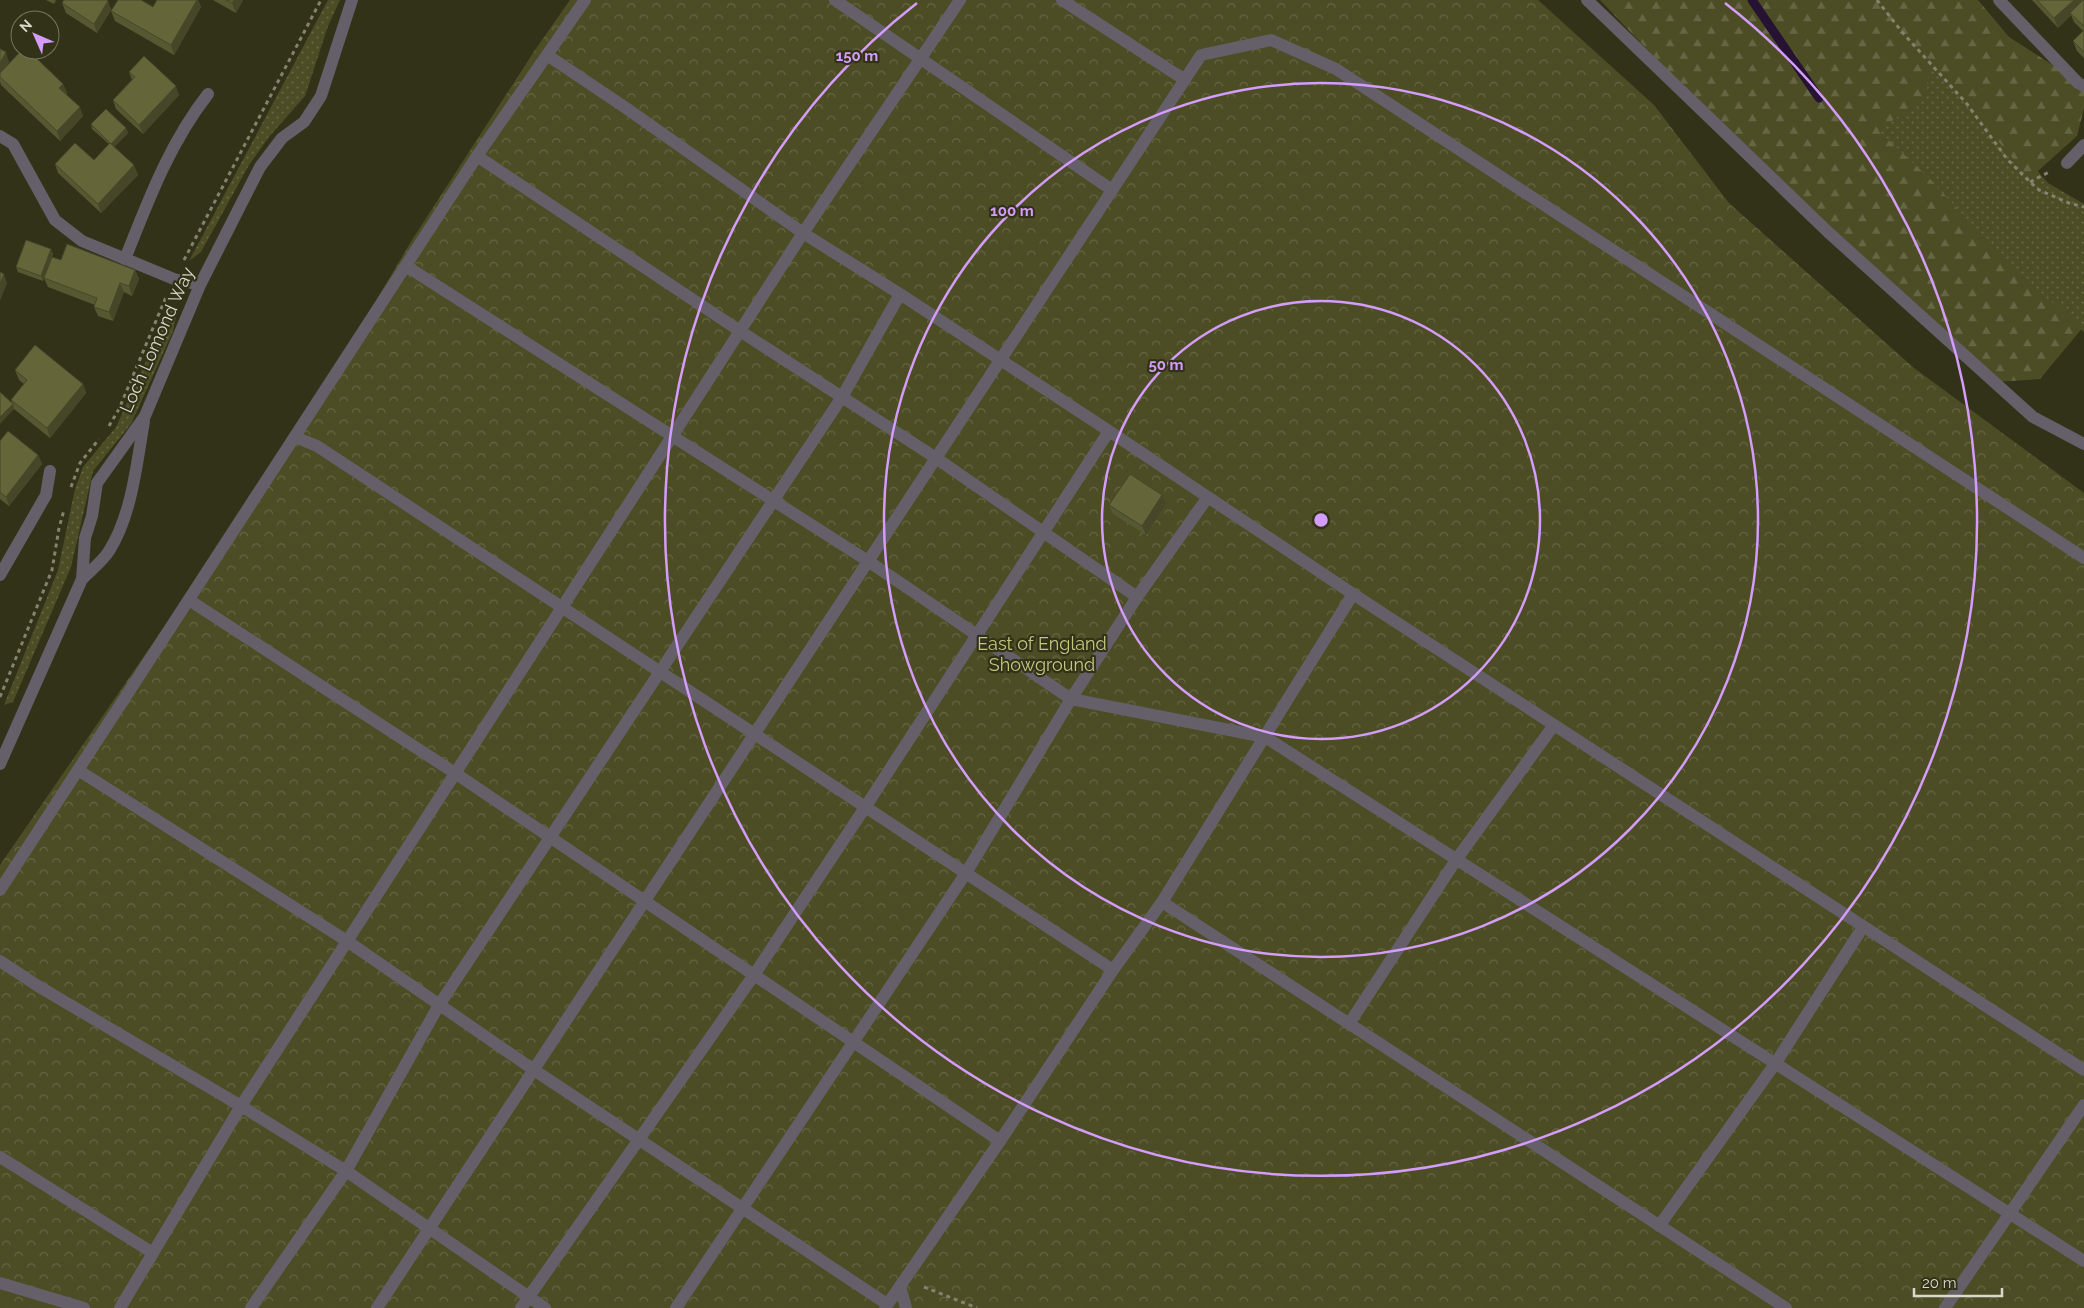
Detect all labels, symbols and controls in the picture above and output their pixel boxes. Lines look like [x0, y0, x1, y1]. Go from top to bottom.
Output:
north arrow [10, 10, 60, 60]
text: N [16, 16, 35, 35]
text: 150 m [836, 47, 878, 65]
text: 100 m [990, 202, 1034, 220]
street label: Loch Lomond Way [115, 264, 198, 416]
text: 50 m [1148, 356, 1184, 374]
centre of rings [1312, 511, 1330, 529]
park label: East of England Showground [977, 633, 1107, 675]
scale bar [1914, 1266, 2002, 1298]
text: 20 m [1922, 1274, 1957, 1292]

